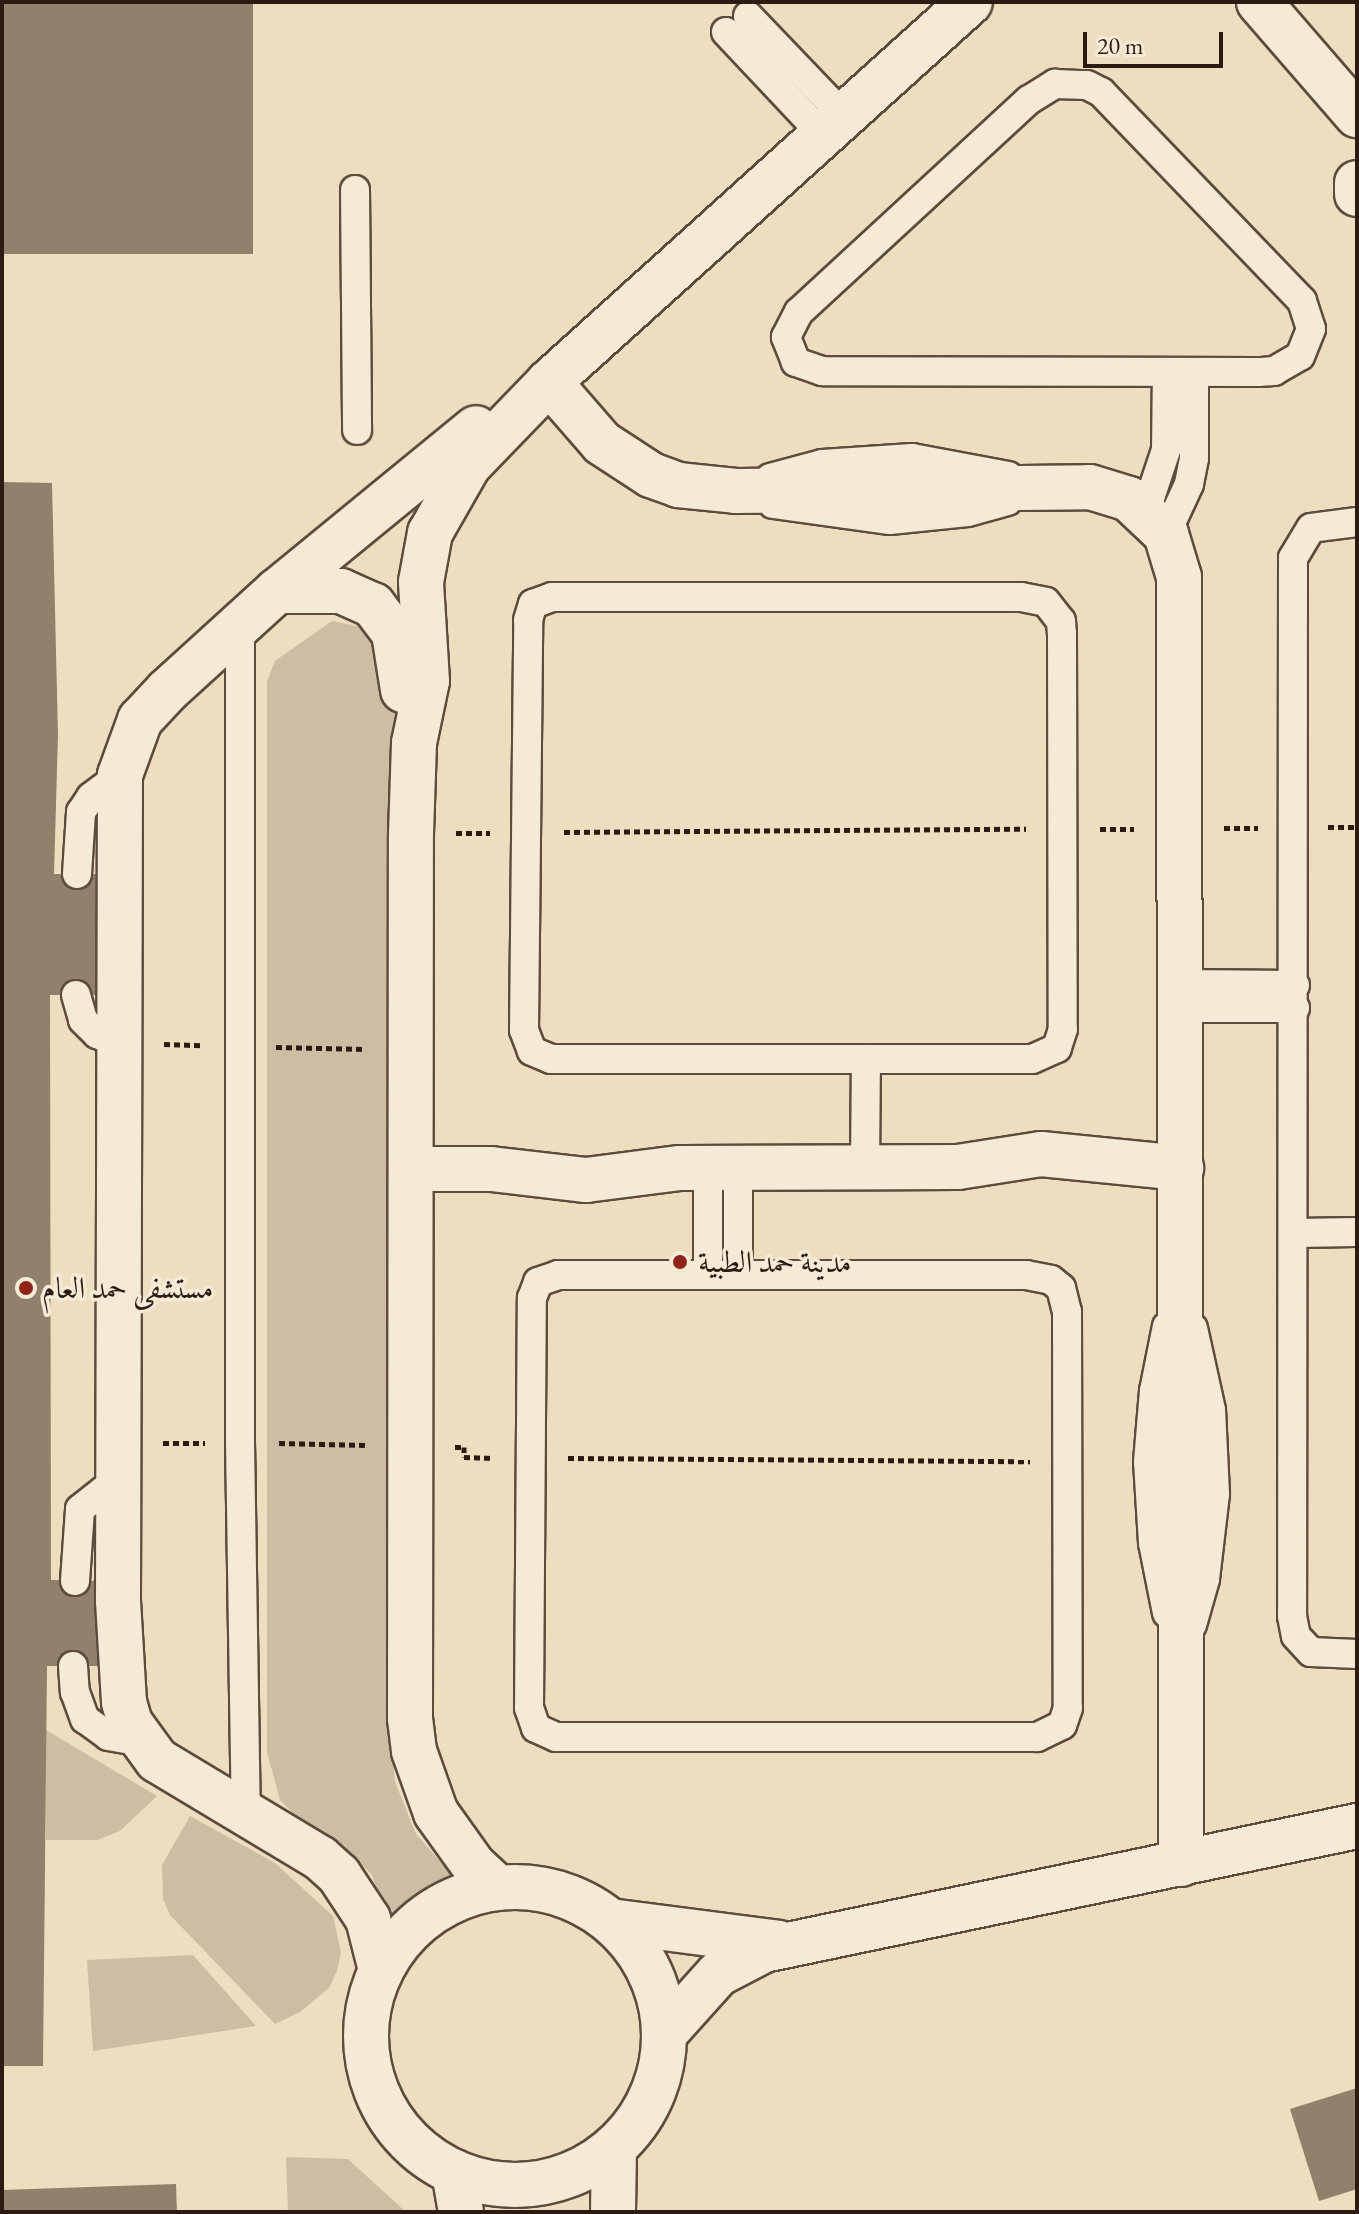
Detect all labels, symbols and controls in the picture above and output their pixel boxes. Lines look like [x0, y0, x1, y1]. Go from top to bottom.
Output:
scale bar [1087, 16, 1227, 66]
text: 20 m [1097, 30, 1144, 61]
place label: مدينة حمد الطبية [698, 1244, 851, 1280]
marker: مدينة حمد الطبية [669, 1251, 691, 1273]
place label: مستشفى حمد العام [42, 1270, 213, 1306]
marker: مستشفى حمد العام [17, 1279, 35, 1297]

